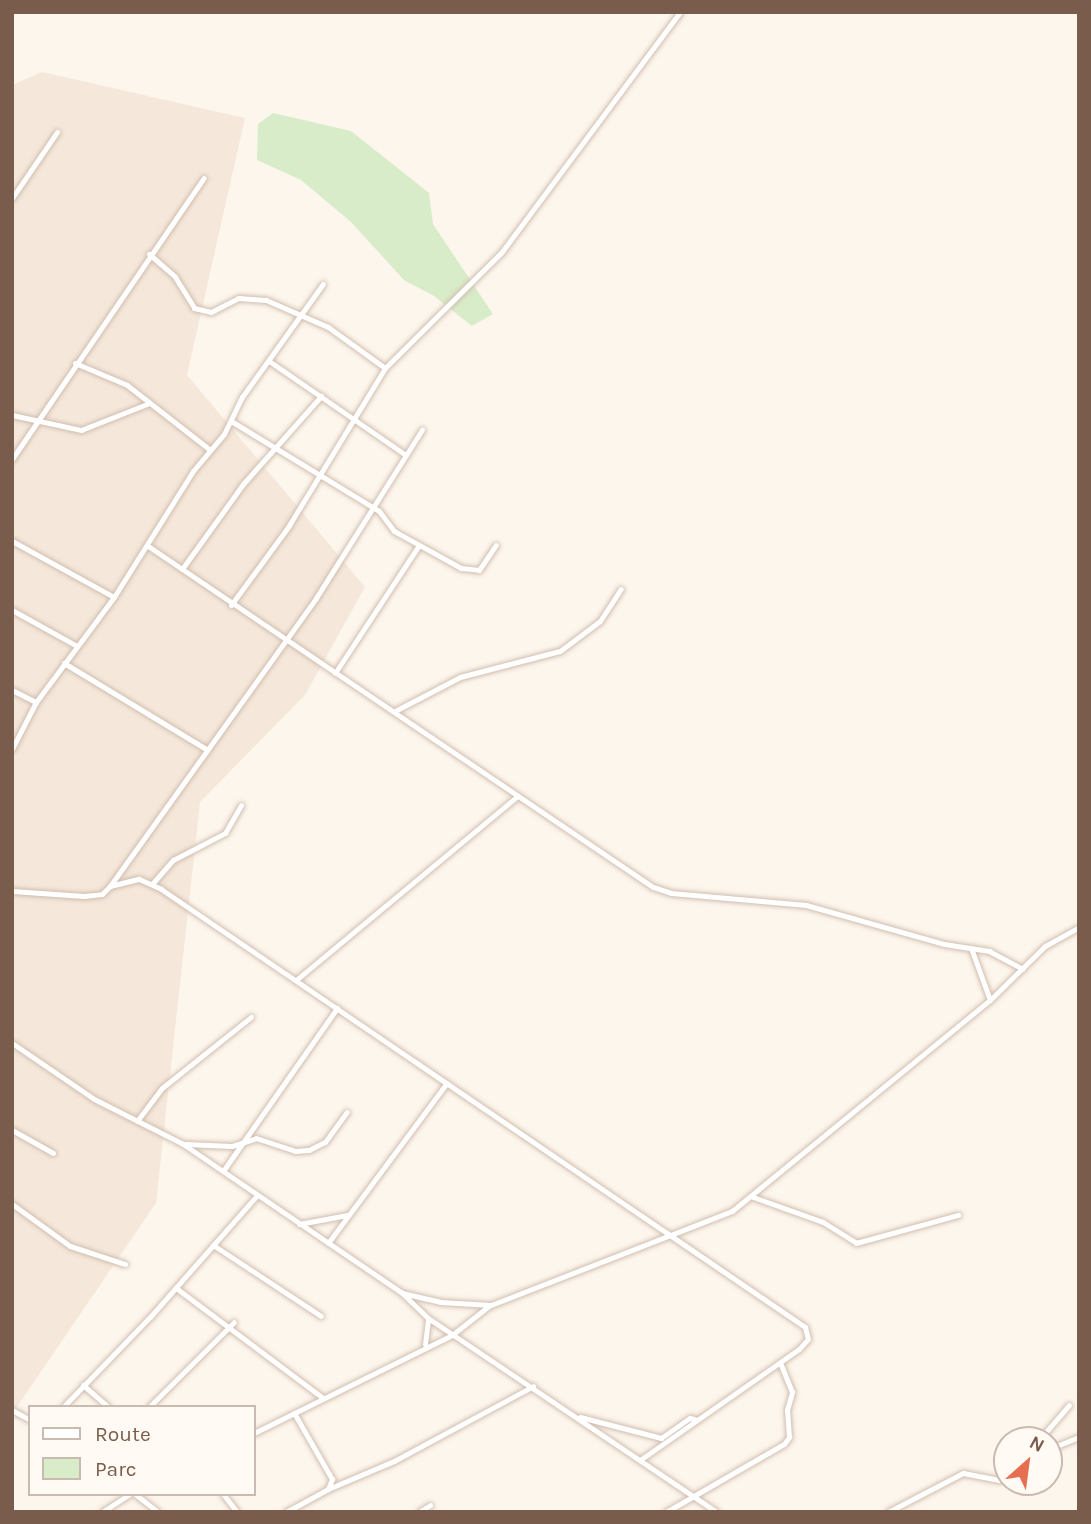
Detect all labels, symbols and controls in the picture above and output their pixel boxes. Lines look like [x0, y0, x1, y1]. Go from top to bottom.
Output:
legend [28, 1405, 256, 1496]
text: Route [95, 1422, 151, 1446]
north arrow [993, 1426, 1063, 1496]
text: N [1026, 1431, 1048, 1457]
text: Parc [95, 1457, 137, 1481]

